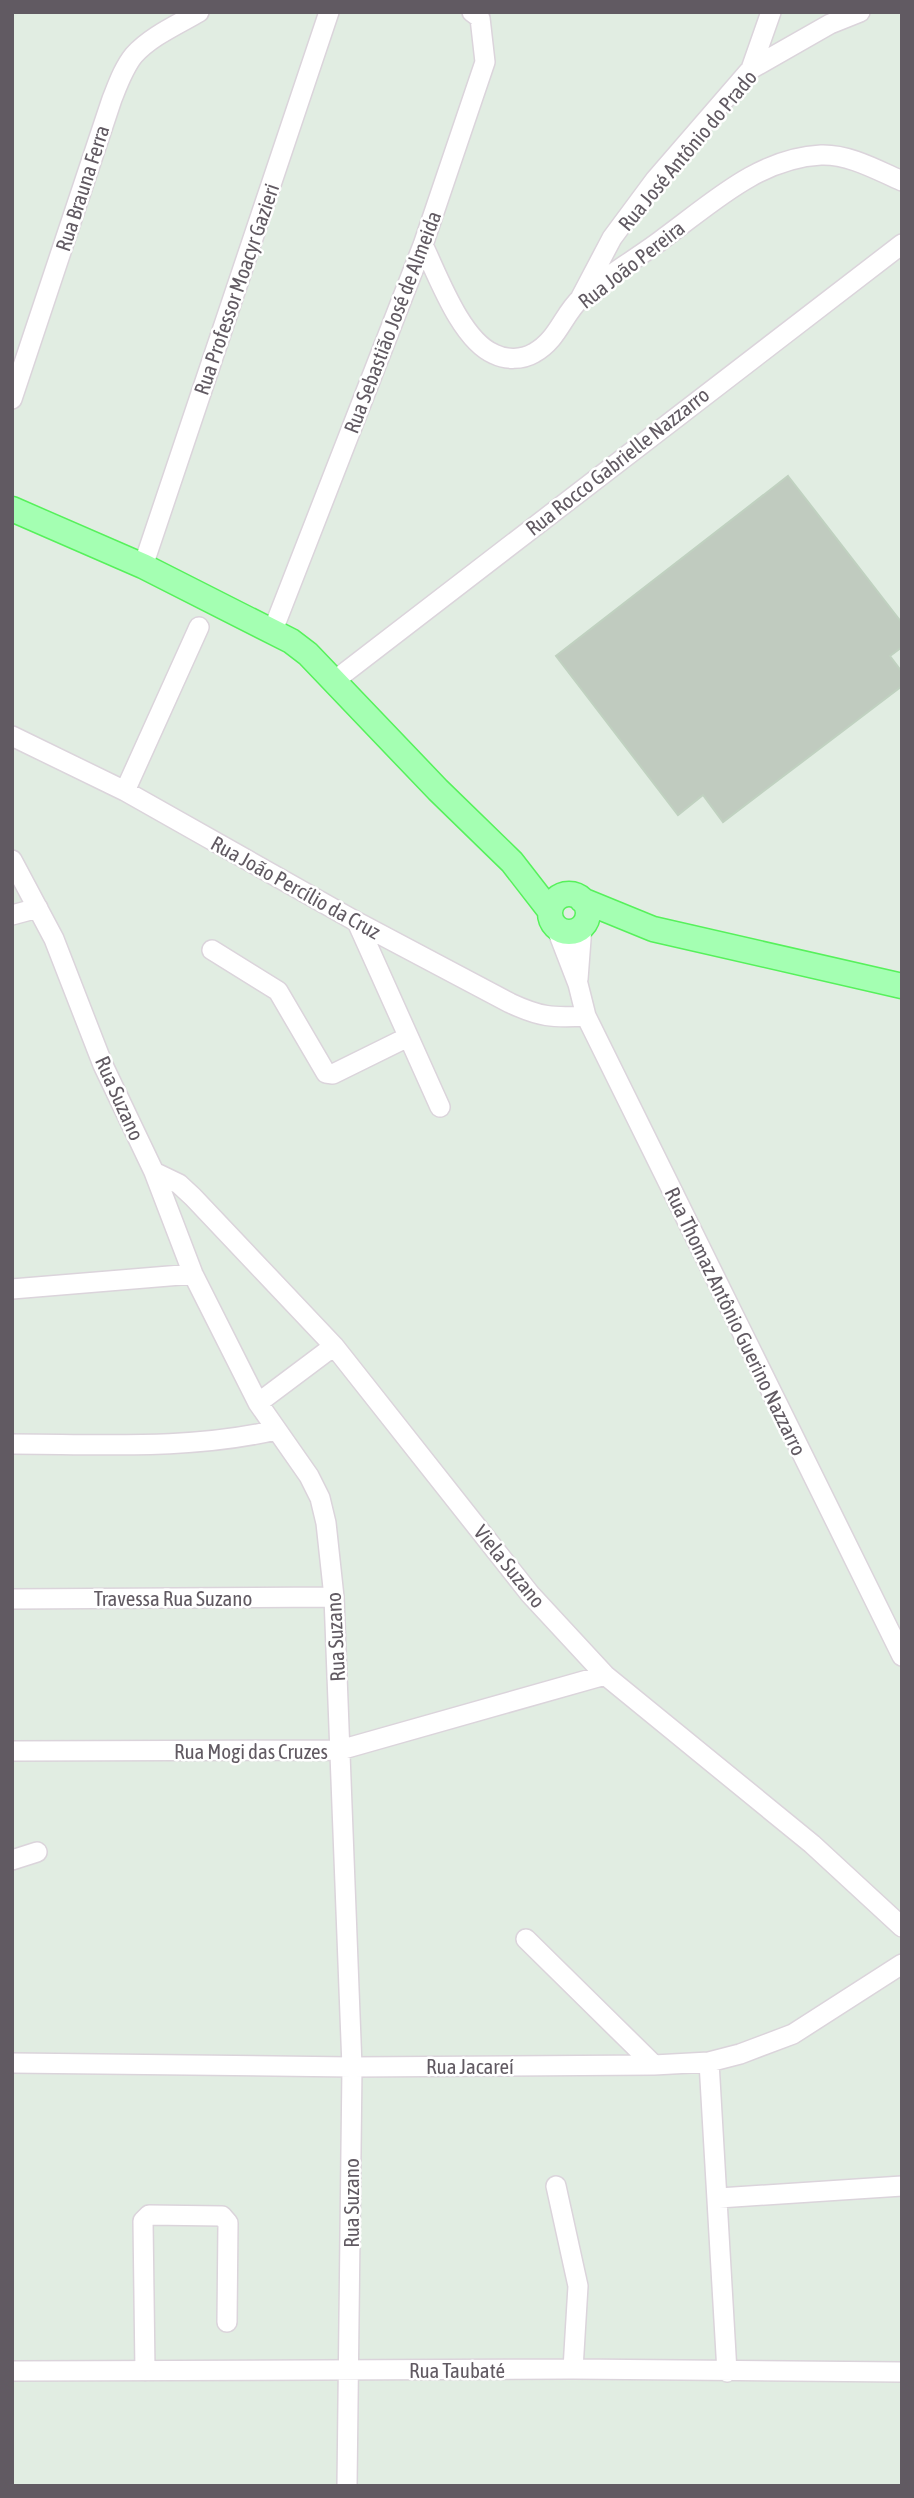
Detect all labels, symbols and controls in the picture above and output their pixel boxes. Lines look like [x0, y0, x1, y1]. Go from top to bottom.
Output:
street label: Rua José Antônio do Prado [613, 65, 761, 235]
street label: Rua Brauna Ferra [50, 122, 114, 254]
street label: Rua Professor Moacyr Gazieri [189, 180, 283, 398]
street label: Rua Sebastião José de Almeida [339, 208, 445, 436]
street label: Rua João Pereira [573, 215, 689, 313]
street label: Rua Rocco Gabrielle Nazzarro [521, 382, 713, 540]
street label: Rua João Percílio da Cruz [207, 830, 385, 944]
street label: Rua Suzano [91, 1052, 149, 1144]
street label: Rua Thomaz Antônio Guerino Nazzarro [660, 1183, 812, 1459]
street label: Viela Suzano [469, 1520, 551, 1612]
street label: Travessa Rua Suzano [94, 1586, 252, 1610]
street label: Rua Suzano [321, 1592, 349, 1682]
street label: Rua Mogi das Cruzes [174, 1739, 328, 1763]
street label: Rua Jacareí [426, 2054, 514, 2078]
street label: Rua Suzano [339, 2158, 363, 2248]
street label: Rua Taubaté [409, 2358, 505, 2382]

